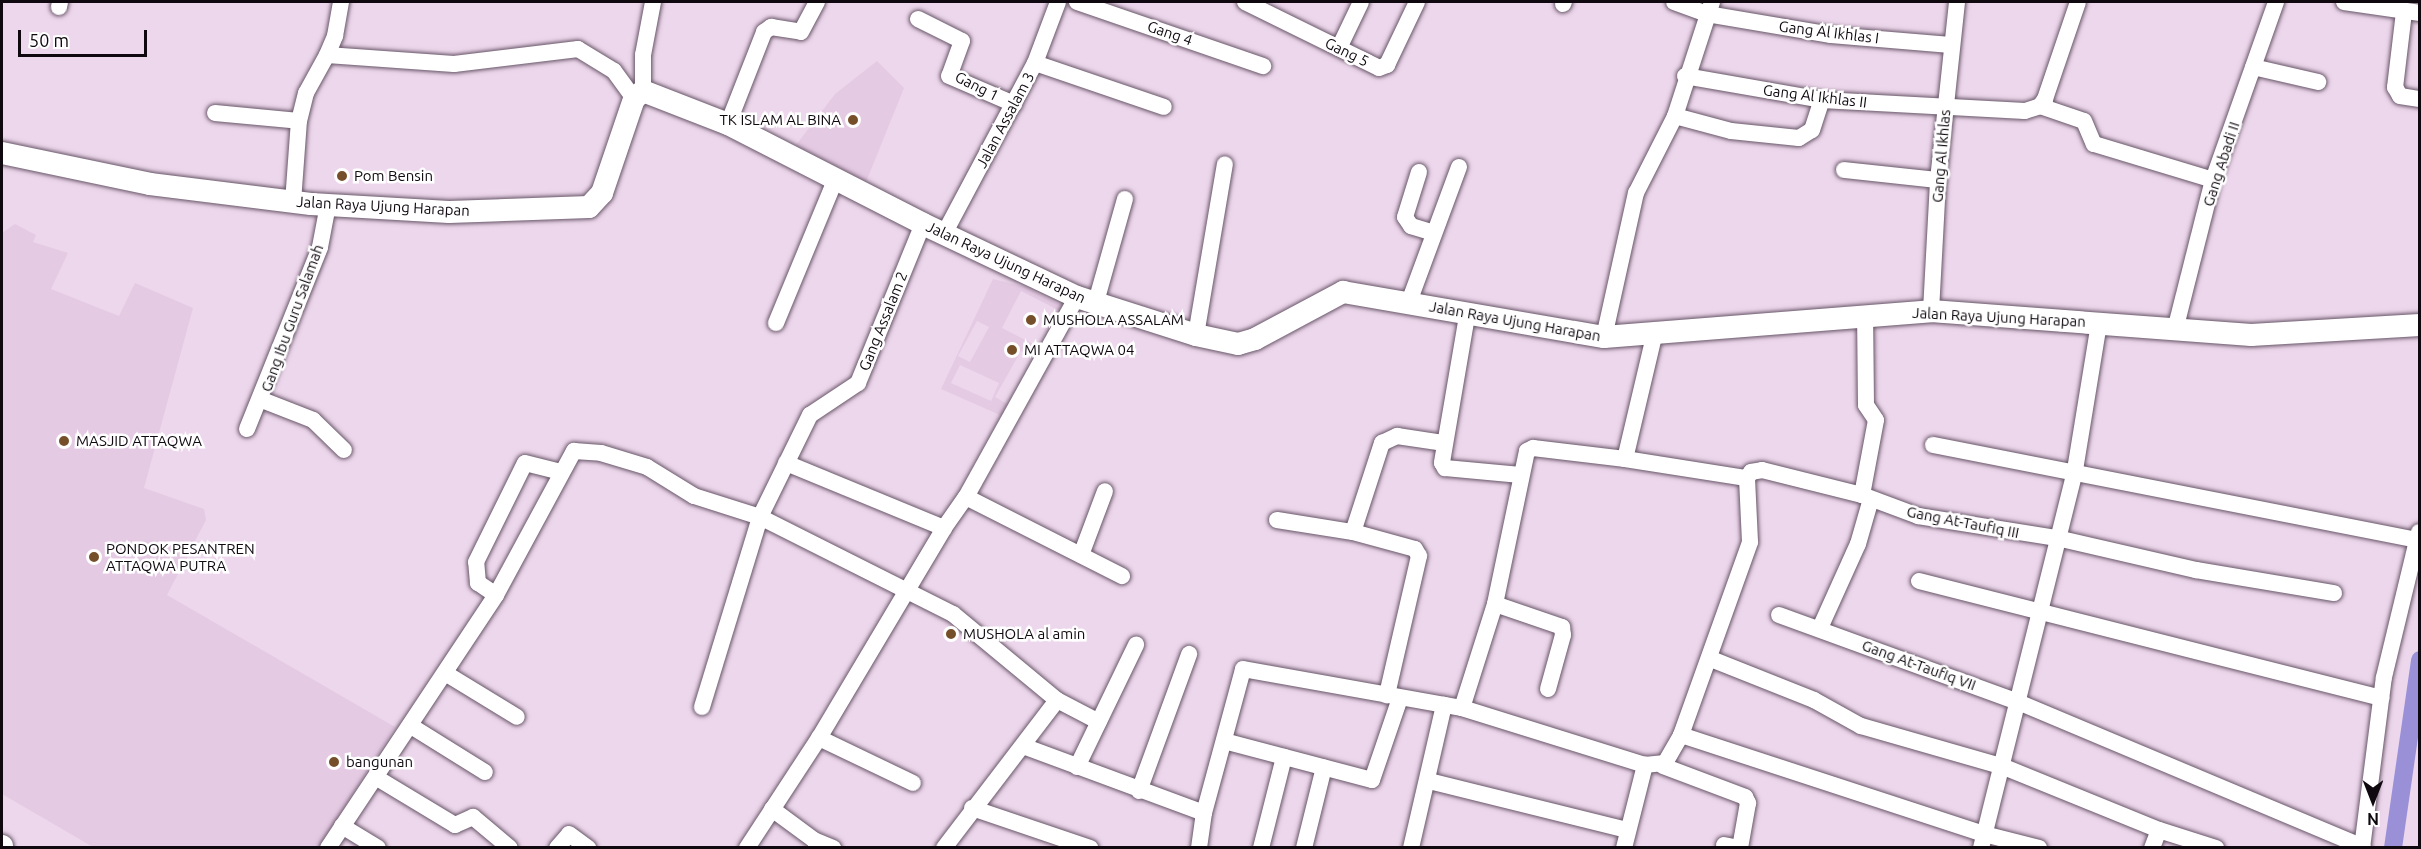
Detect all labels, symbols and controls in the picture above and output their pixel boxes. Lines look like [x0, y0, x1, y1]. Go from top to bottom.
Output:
street label: Gang 4 [1145, 17, 1195, 49]
street label: Gang Al Ikhlas I [1778, 17, 1880, 47]
scale bar [21, 18, 150, 56]
text: 50 m [29, 30, 69, 50]
street label: Gang 5 [1322, 34, 1372, 70]
street label: Gang 1 [952, 67, 1002, 105]
street label: Jalan Assalam 3 [972, 69, 1038, 171]
street label: Gang Al Ikhlas II [1762, 81, 1868, 111]
street label: Gang Al Ikhlas [1928, 109, 1954, 203]
place label: TK ISLAM AL BINA [719, 111, 841, 129]
marker: TK ISLAM AL BINA [846, 113, 860, 127]
street label: Gang Abadi II [2199, 119, 2243, 209]
place label: Pom Bensin [354, 167, 433, 185]
marker: Pom Bensin [335, 169, 349, 183]
street label: Jalan Raya Ujung Harapan [296, 192, 470, 220]
street label: Jalan Raya Ujung Harapan [923, 217, 1089, 307]
street label: Gang Ibu Guru Salamah [257, 242, 327, 394]
street label: Gang Assalam 2 [855, 269, 911, 373]
street label: Jalan Raya Ujung Harapan [1428, 297, 1602, 345]
street label: Jalan Raya Ujung Harapan [1912, 303, 2086, 331]
place label: MUSHOLA ASSALAM [1043, 311, 1184, 329]
marker: MUSHOLA ASSALAM [1024, 313, 1038, 327]
place label: MI ATTAQWA 04 [1024, 341, 1134, 359]
marker: MI ATTAQWA 04 [1005, 343, 1019, 357]
place label: MASJID ATTAQWA [76, 432, 202, 450]
marker: MASJID ATTAQWA [57, 434, 71, 448]
street label: Gang At-Taufiq III [1905, 502, 2021, 542]
place label: PONDOK PESANTREN ATTAQWA PUTRA [106, 539, 255, 574]
marker: PONDOK PESANTREN ATTAQWA PUTRA [87, 550, 101, 564]
place label: MUSHOLA al amin [963, 625, 1085, 643]
marker: MUSHOLA al amin [944, 627, 958, 641]
street label: Gang At-Taufiq VII [1860, 636, 1978, 694]
place label: bangunan [346, 753, 413, 771]
marker: bangunan [327, 755, 341, 769]
north arrow [2343, 771, 2403, 831]
text: N [2367, 810, 2379, 828]

